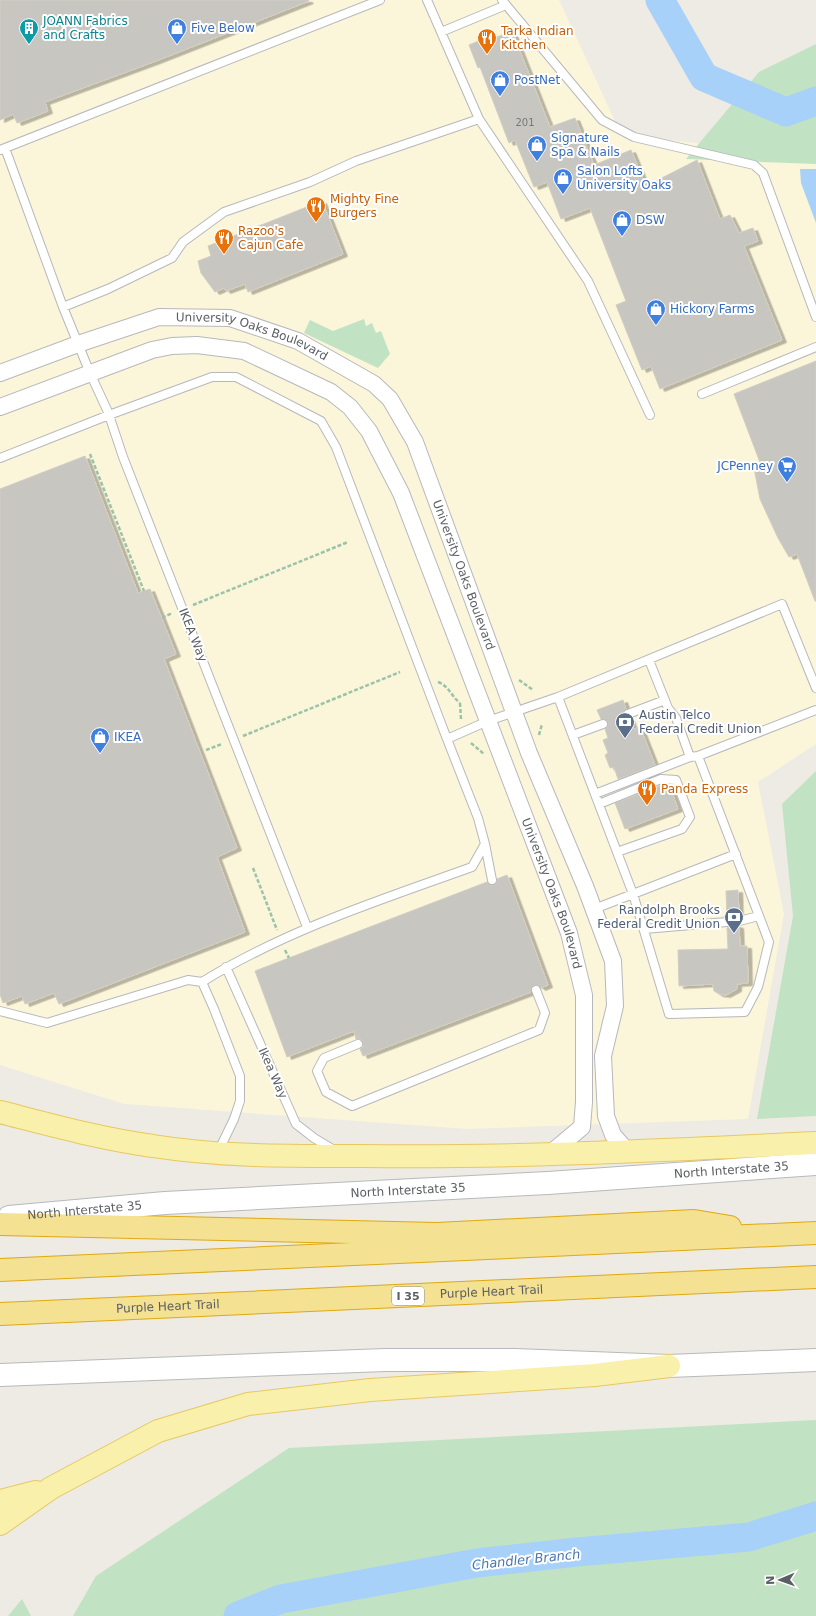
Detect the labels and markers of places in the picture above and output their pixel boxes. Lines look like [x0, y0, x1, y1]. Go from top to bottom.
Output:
place label: JOANN Fabrics and Crafts [42, 14, 128, 42]
building icon: JOANN Fabrics and Crafts [18, 17, 40, 45]
shop icon: Five Below [166, 17, 188, 45]
place label: Five Below [191, 21, 255, 35]
place label: Tarka Indian Kitchen [500, 24, 574, 52]
restaurant icon: Tarka Indian Kitchen [476, 27, 498, 55]
shop icon: PostNet [489, 69, 511, 97]
place label: PostNet [514, 73, 560, 87]
place label: Signature Spa & Nails [551, 131, 620, 159]
shop icon: Signature Spa & Nails [526, 134, 548, 162]
place label: Salon Lofts University Oaks [577, 164, 671, 192]
shop icon: Salon Lofts University Oaks [552, 167, 574, 195]
place label: Mighty Fine Burgers [330, 192, 399, 220]
restaurant icon: Mighty Fine Burgers [305, 195, 327, 223]
shop icon: DSW [611, 209, 633, 237]
place label: DSW [636, 213, 665, 227]
place label: Razoo's Cajun Cafe [238, 224, 303, 252]
restaurant icon: Razoo's Cajun Cafe [213, 227, 235, 255]
shop icon: Hickory Farms [645, 298, 667, 326]
place label: Hickory Farms [670, 302, 755, 316]
supermarket icon: JCPenney [776, 455, 798, 483]
place label: JCPenney [716, 459, 773, 473]
place label: Austin Telco Federal Credit Union [639, 708, 762, 736]
bank icon: Austin Telco Federal Credit Union [614, 711, 636, 739]
shop icon: IKEA [89, 726, 111, 754]
place label: IKEA [114, 730, 142, 744]
restaurant icon: Panda Express [636, 778, 658, 806]
place label: Panda Express [661, 782, 748, 796]
place label: Randolph Brooks Federal Credit Union [597, 903, 720, 931]
bank icon: Randolph Brooks Federal Credit Union [723, 906, 745, 934]

